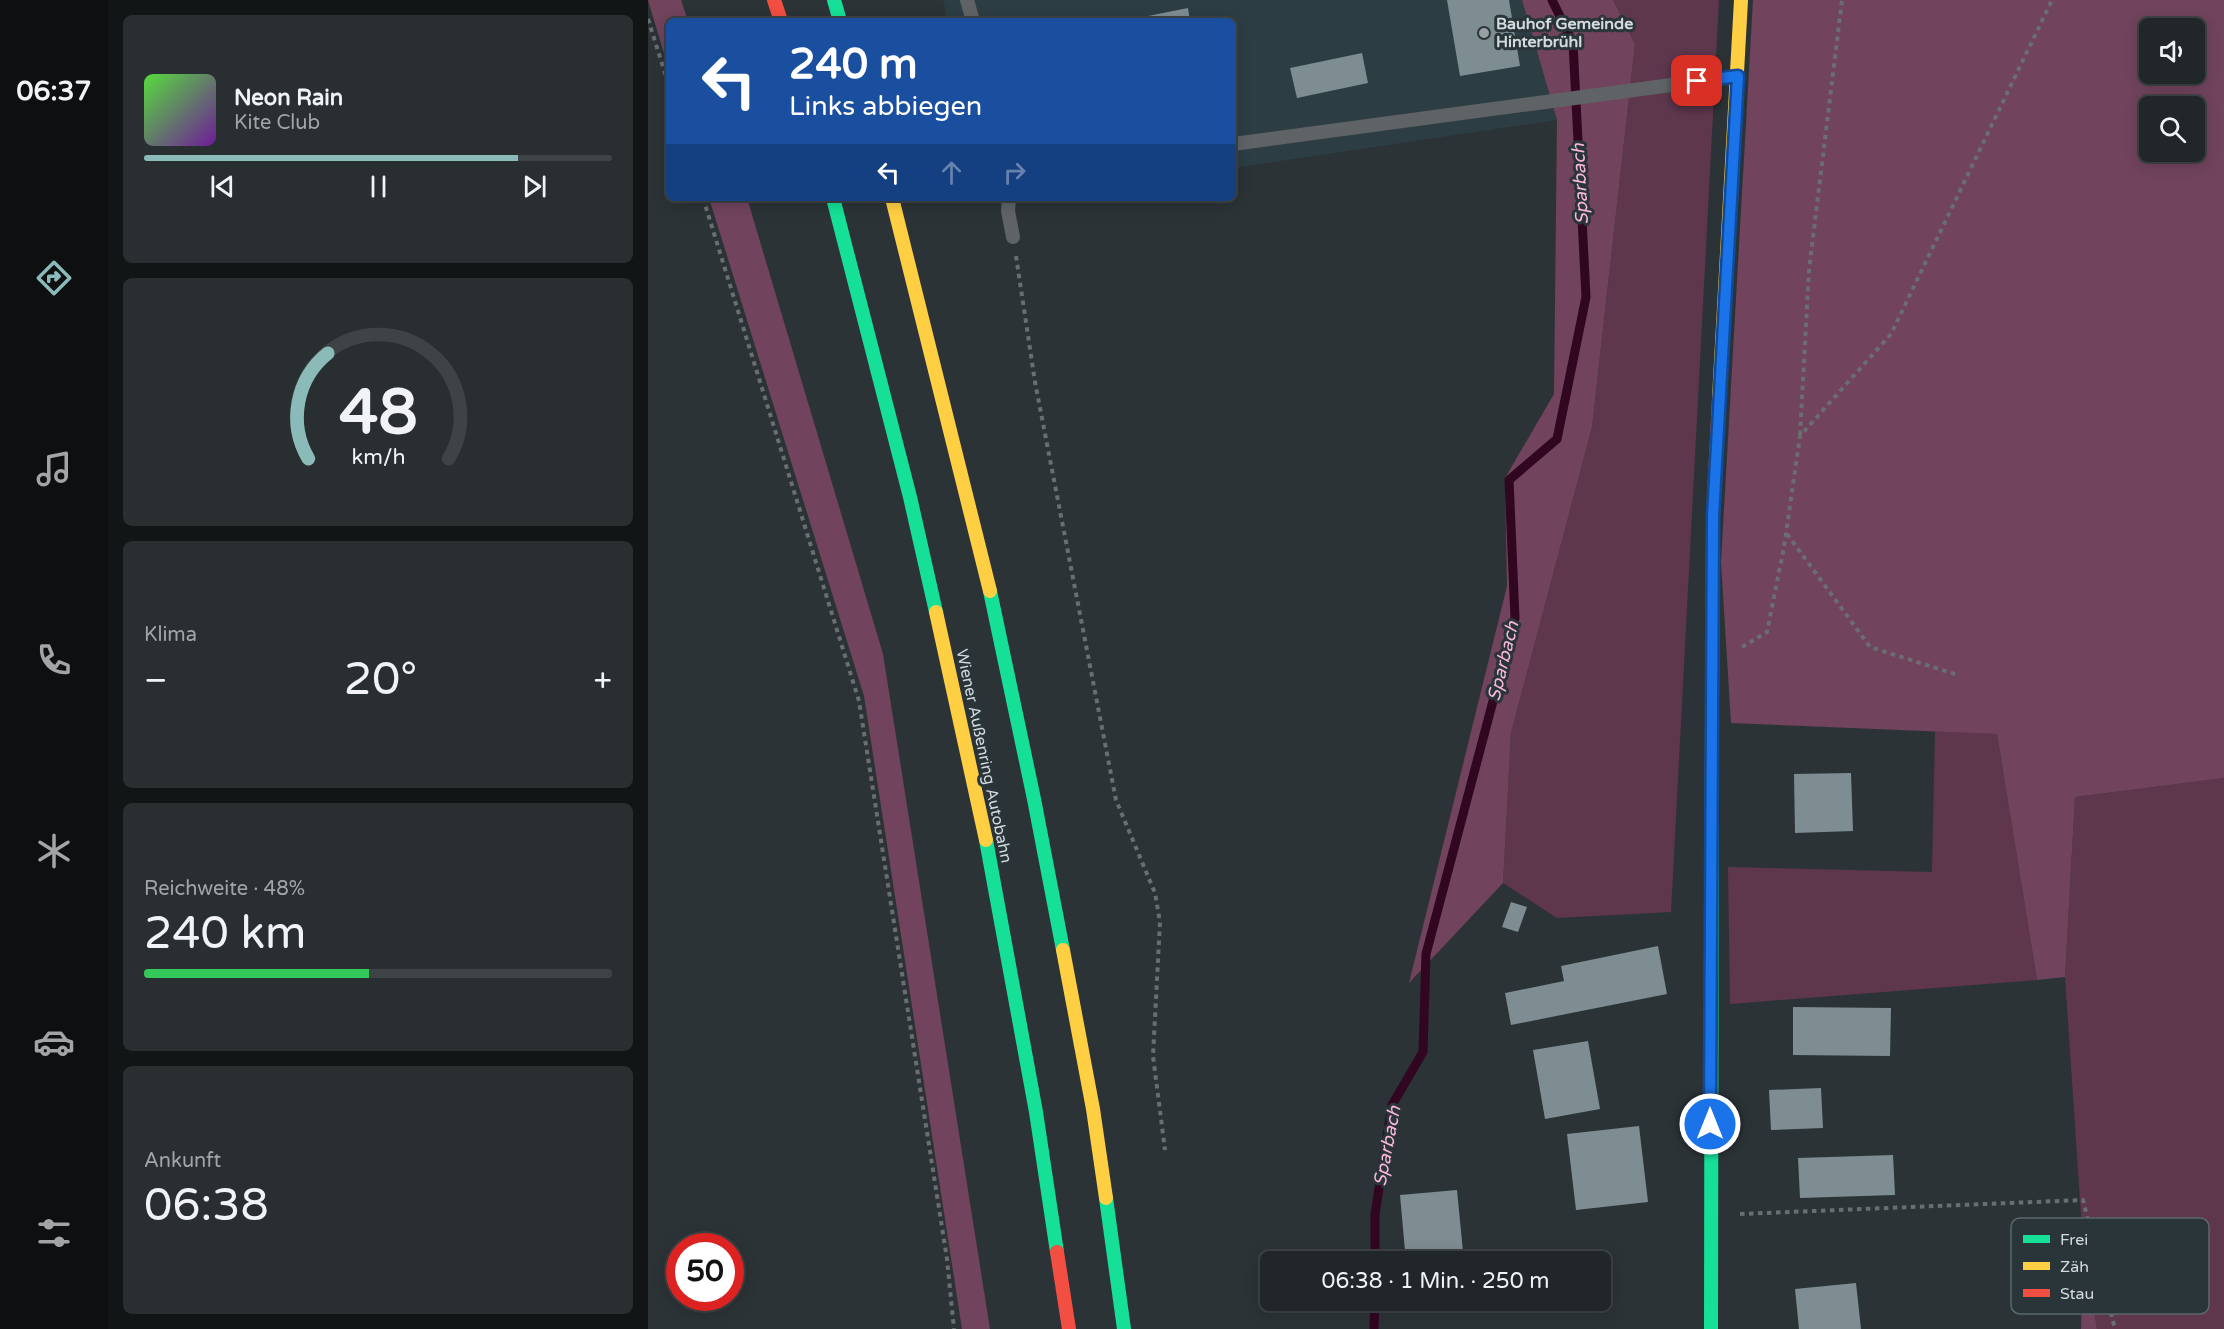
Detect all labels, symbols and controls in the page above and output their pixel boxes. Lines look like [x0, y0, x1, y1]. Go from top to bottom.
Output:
place label: Bauhof Gemeinde Hinterbrühl [1496, 14, 1633, 52]
map controls [2139, 18, 2205, 162]
button: sound [2139, 18, 2205, 84]
marker: Bauhof Gemeinde Hinterbrühl [1477, 26, 1491, 40]
text: 240 m [789, 39, 918, 90]
icon: left [690, 42, 768, 120]
pin [1671, 55, 1722, 106]
icon: arrive [1680, 64, 1713, 97]
text: 06:37 [17, 75, 91, 108]
text: Neon Rain [234, 85, 343, 111]
text: Links abbiegen [789, 90, 982, 123]
button: search [2139, 96, 2205, 162]
text: Kite Club [234, 111, 320, 135]
water label: Sparbach [1567, 142, 1593, 225]
icon: left [872, 156, 905, 189]
icon: ahead [935, 156, 968, 189]
icon: right [998, 156, 1031, 189]
icon: previous [206, 170, 239, 203]
icon: pause [362, 170, 395, 203]
icon: next [518, 170, 551, 203]
icon: directions [33, 257, 75, 299]
text: 48 [339, 376, 417, 451]
text: km/h [351, 444, 405, 470]
icon: music [33, 448, 75, 490]
water label: Sparbach [1482, 618, 1524, 703]
text: Klima [144, 623, 197, 647]
icon: phone [33, 639, 75, 681]
street label: Wiener Außenring Autobahn [952, 647, 1016, 865]
text: 20° [344, 653, 417, 707]
text: − [144, 661, 168, 700]
text: + [593, 661, 612, 700]
icon: climate [33, 830, 75, 872]
text: Reichweite · 48% [144, 877, 305, 901]
text: 240 km [144, 907, 306, 961]
icon: car [33, 1021, 75, 1063]
position arrow [1678, 1092, 1742, 1156]
water label: Sparbach [1368, 1103, 1406, 1188]
text: Ankunft [144, 1149, 221, 1173]
text: 06:38 [144, 1179, 269, 1233]
icon: filters [33, 1212, 75, 1254]
legend [2011, 1218, 2209, 1314]
text: Frei [2060, 1230, 2088, 1250]
speed limit sign: 50 [666, 1233, 744, 1311]
text: Zäh [2060, 1257, 2089, 1277]
text: 06:38 · 1 Min. · 250 m [1322, 1268, 1549, 1294]
text: Stau [2060, 1284, 2094, 1304]

